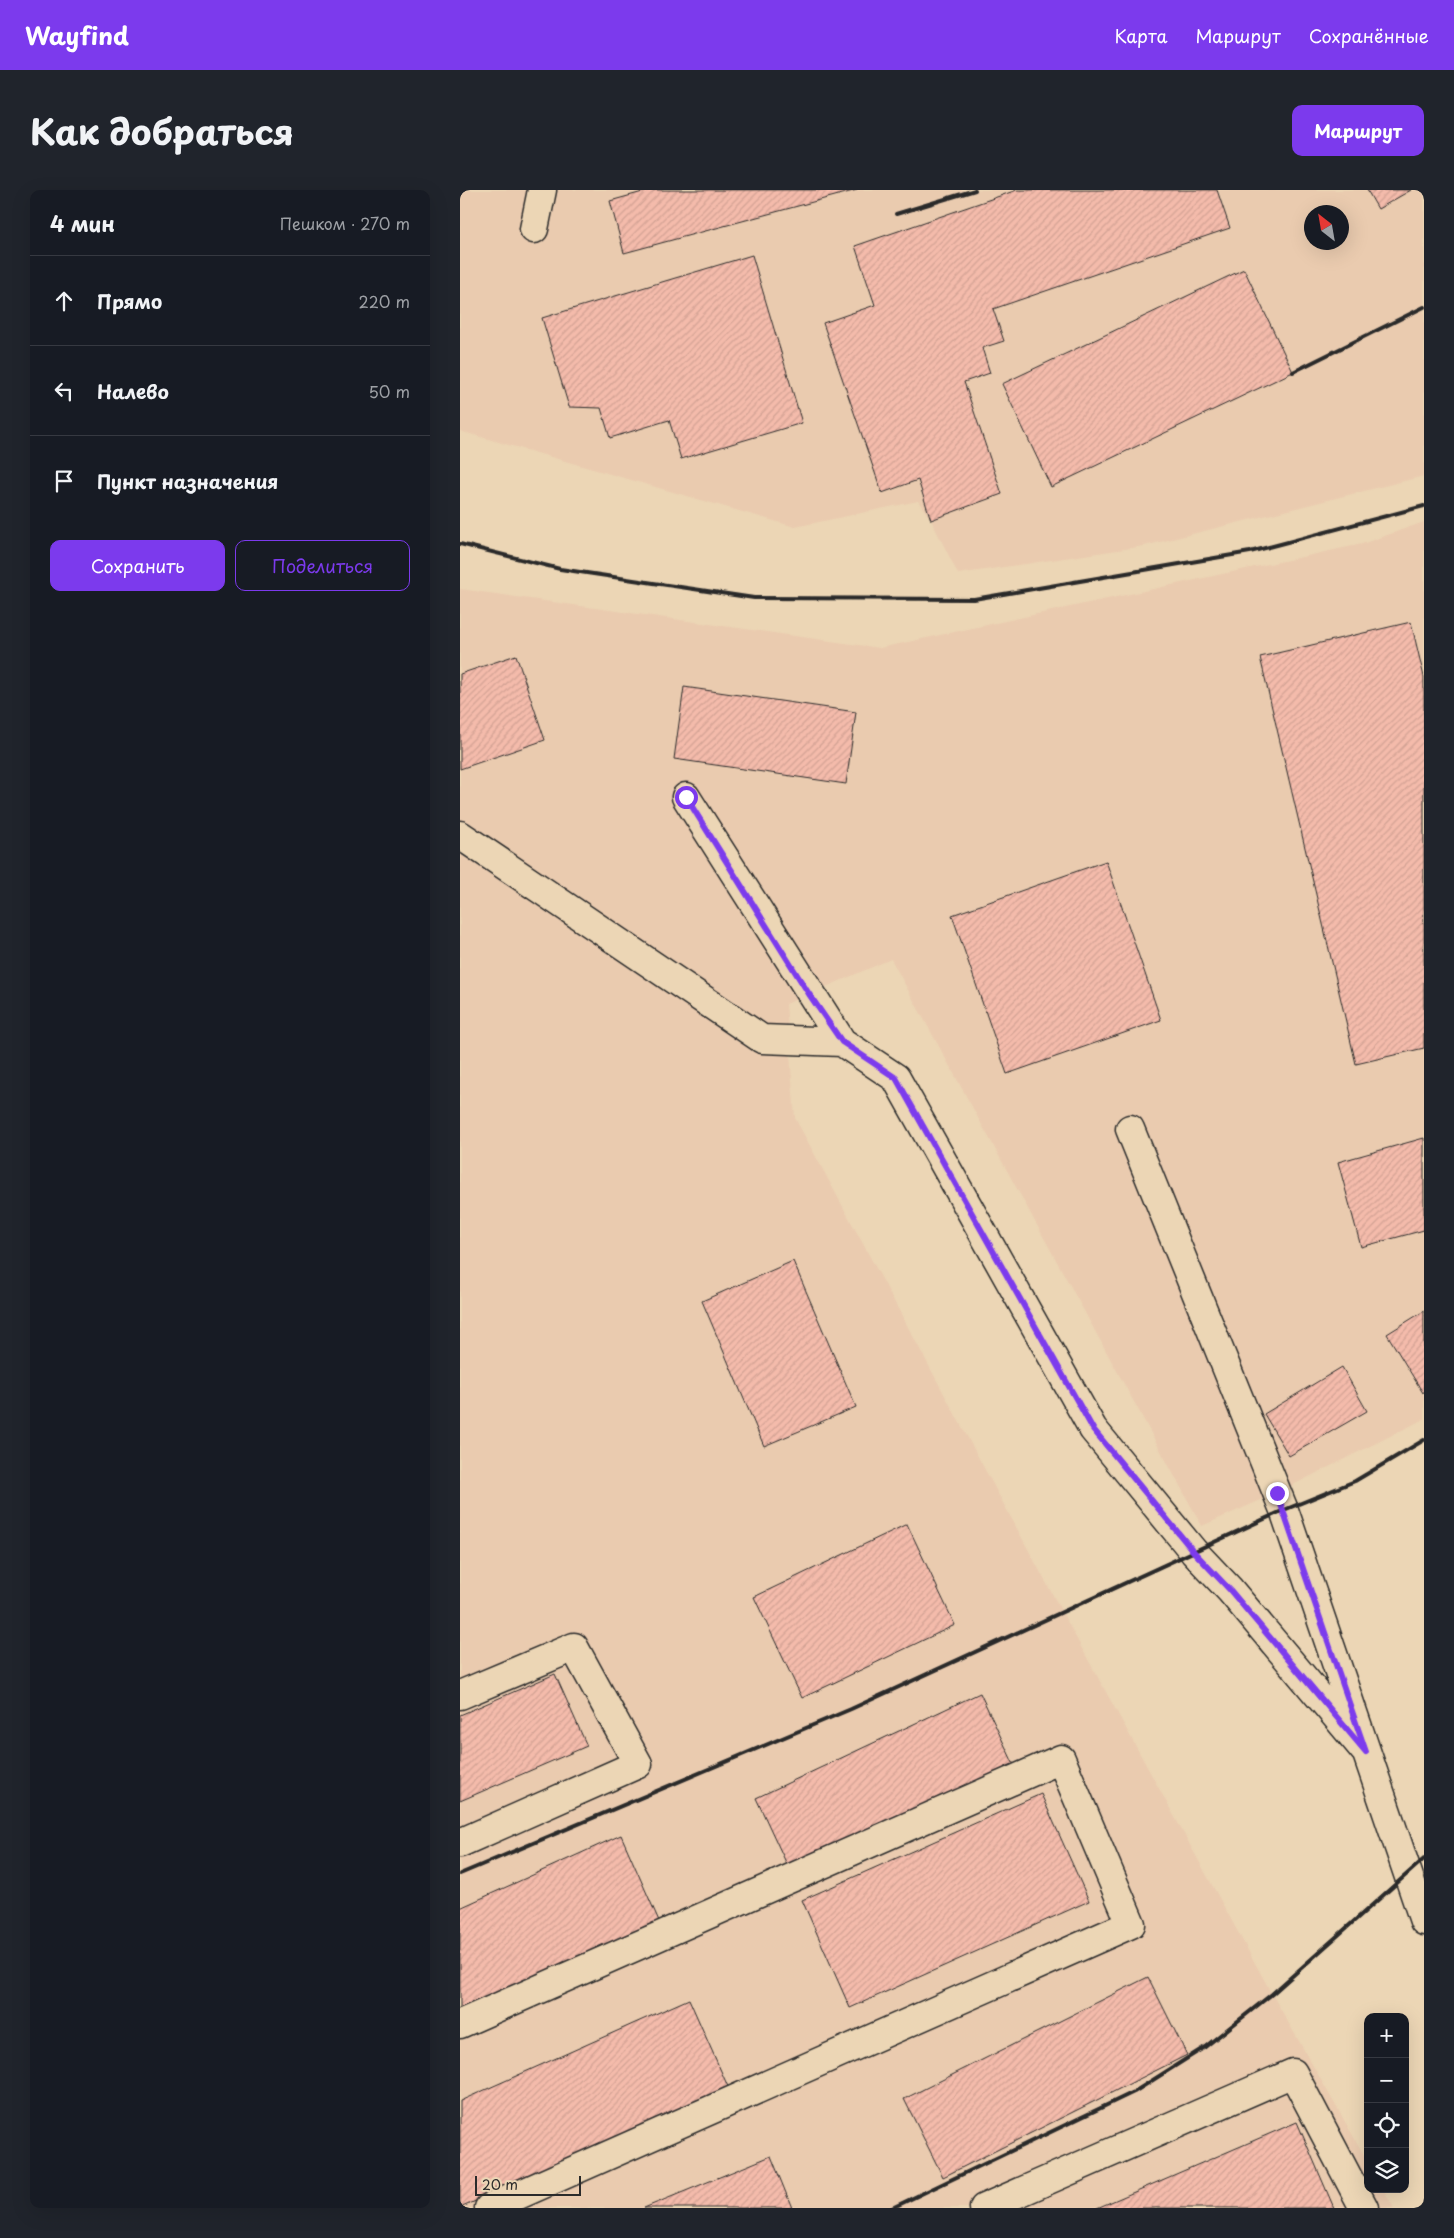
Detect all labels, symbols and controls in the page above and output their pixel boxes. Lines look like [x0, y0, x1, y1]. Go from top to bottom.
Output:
text: Wayfind [25, 17, 129, 53]
text: Карта [1115, 22, 1167, 49]
text: Маршрут [1195, 22, 1281, 49]
text: Сохранённые [1309, 22, 1429, 49]
text: Как добраться [30, 104, 294, 157]
button: Маршрут [1292, 105, 1424, 156]
north arrow [1304, 205, 1349, 250]
text: 4 мин [50, 207, 115, 239]
text: Пешком · 270 m [280, 211, 410, 235]
icon: ahead [50, 287, 78, 315]
text: Прямо [97, 287, 162, 315]
text: 220 m [359, 289, 410, 313]
icon: left [50, 377, 78, 405]
text: Налево [97, 377, 169, 405]
text: 50 m [369, 379, 410, 403]
icon: arrive [50, 467, 78, 495]
text: Пункт назначения [97, 467, 278, 495]
button: Сохранить [50, 540, 225, 591]
button: Поделиться [235, 540, 410, 591]
route start [675, 786, 698, 809]
route end [1266, 1482, 1289, 1505]
map controls [1364, 2013, 1409, 2193]
button: + [1364, 2013, 1409, 2058]
button: − [1364, 2058, 1409, 2103]
button: locate [1364, 2103, 1409, 2148]
button: layers [1364, 2148, 1409, 2193]
scale bar [475, 2173, 581, 2196]
text: 20 m [482, 2174, 518, 2195]

